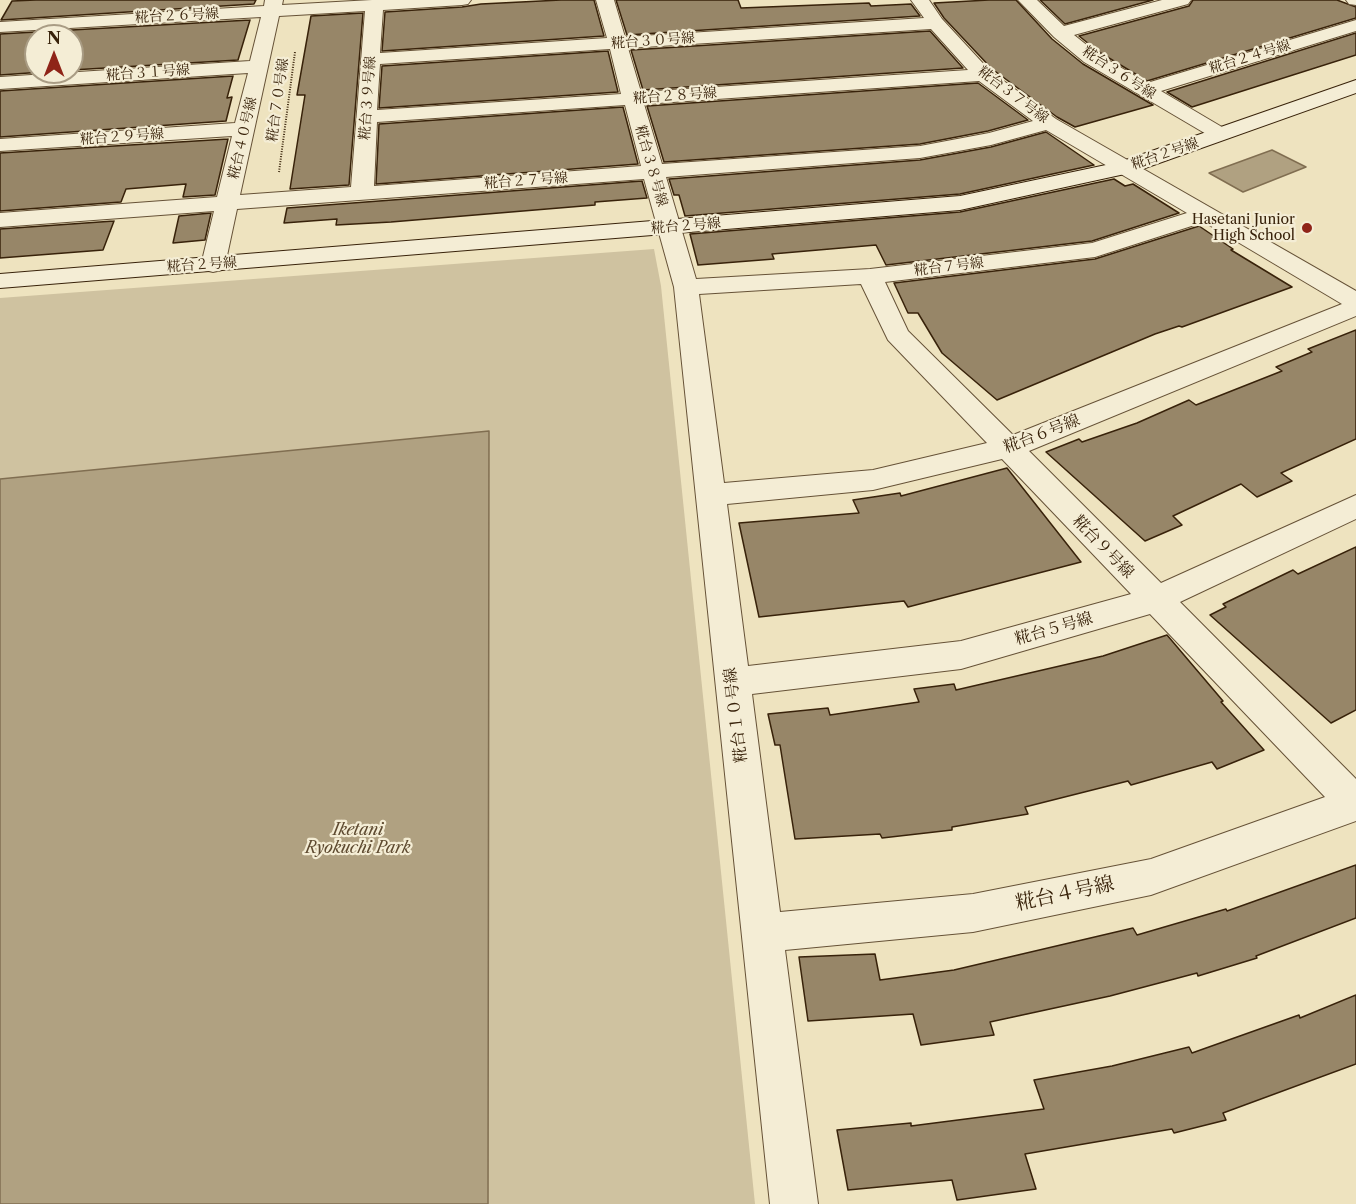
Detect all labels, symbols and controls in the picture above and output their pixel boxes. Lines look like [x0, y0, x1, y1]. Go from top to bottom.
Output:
street label: 糀台２６号線 [135, 5, 219, 27]
north arrow [24, 24, 84, 84]
text: N [47, 28, 61, 48]
street label: 糀台３０号線 [611, 30, 695, 52]
street label: 糀台２４号線 [1207, 37, 1293, 77]
street label: 糀台３６号線 [1079, 43, 1159, 103]
street label: 糀台３９号線 [357, 56, 379, 140]
street label: 糀台７０号線 [264, 57, 292, 143]
street label: 糀台３１号線 [106, 62, 190, 84]
street label: 糀台３７号線 [974, 63, 1052, 127]
street label: 糀台２８号線 [633, 85, 717, 107]
street label: 糀台４０号線 [225, 95, 261, 181]
street label: 糀台３８号線 [631, 123, 671, 209]
street label: 糀台２９号線 [80, 126, 164, 148]
street label: 糀台２号線 [1129, 135, 1201, 173]
street label: 糀台２７号線 [484, 170, 568, 192]
place label: Hasetani Junior High School [1192, 212, 1295, 244]
street label: 糀台２号線 [650, 215, 722, 237]
marker: Hasetani Junior High School [1300, 221, 1314, 235]
street label: 糀台２号線 [166, 254, 238, 276]
street label: 糀台７号線 [913, 254, 985, 280]
street label: 糀台６号線 [1001, 411, 1083, 457]
street label: 糀台９号線 [1068, 512, 1138, 582]
street label: 糀台５号線 [1013, 609, 1095, 649]
street label: 糀台１０号線 [721, 666, 751, 764]
park label: Iketani Ryokuchi Park [305, 820, 411, 858]
street label: 糀台４号線 [1014, 872, 1116, 916]

